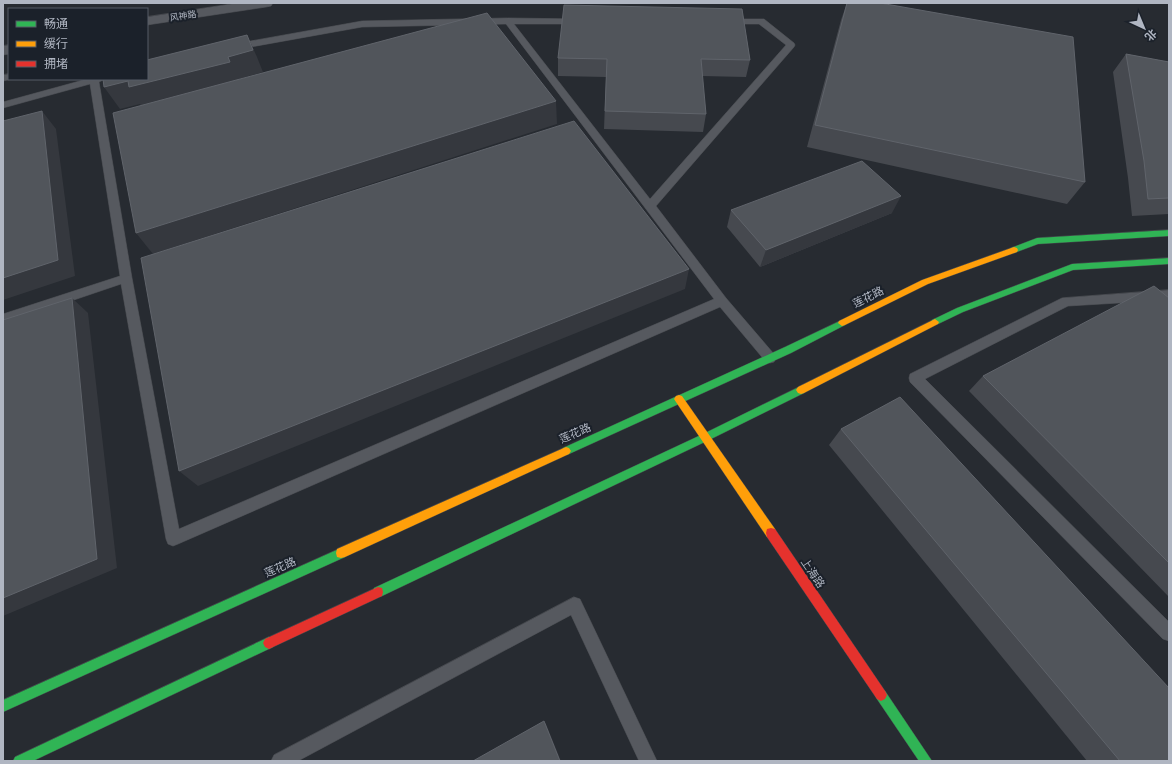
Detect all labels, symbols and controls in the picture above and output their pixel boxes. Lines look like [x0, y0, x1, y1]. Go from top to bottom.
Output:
legend [8, 8, 148, 80]
street label: 风神路 [169, 8, 197, 24]
north arrow [1124, 8, 1164, 48]
text: 畅通 [44, 16, 68, 32]
text: 北 [1142, 26, 1160, 44]
text: 缓行 [44, 36, 68, 52]
text: 拥堵 [44, 56, 68, 72]
street label: 莲花路 [850, 283, 886, 311]
street label: 莲花路 [557, 420, 593, 446]
street label: 莲花路 [262, 554, 298, 580]
street label: 上海路 [798, 555, 828, 591]

